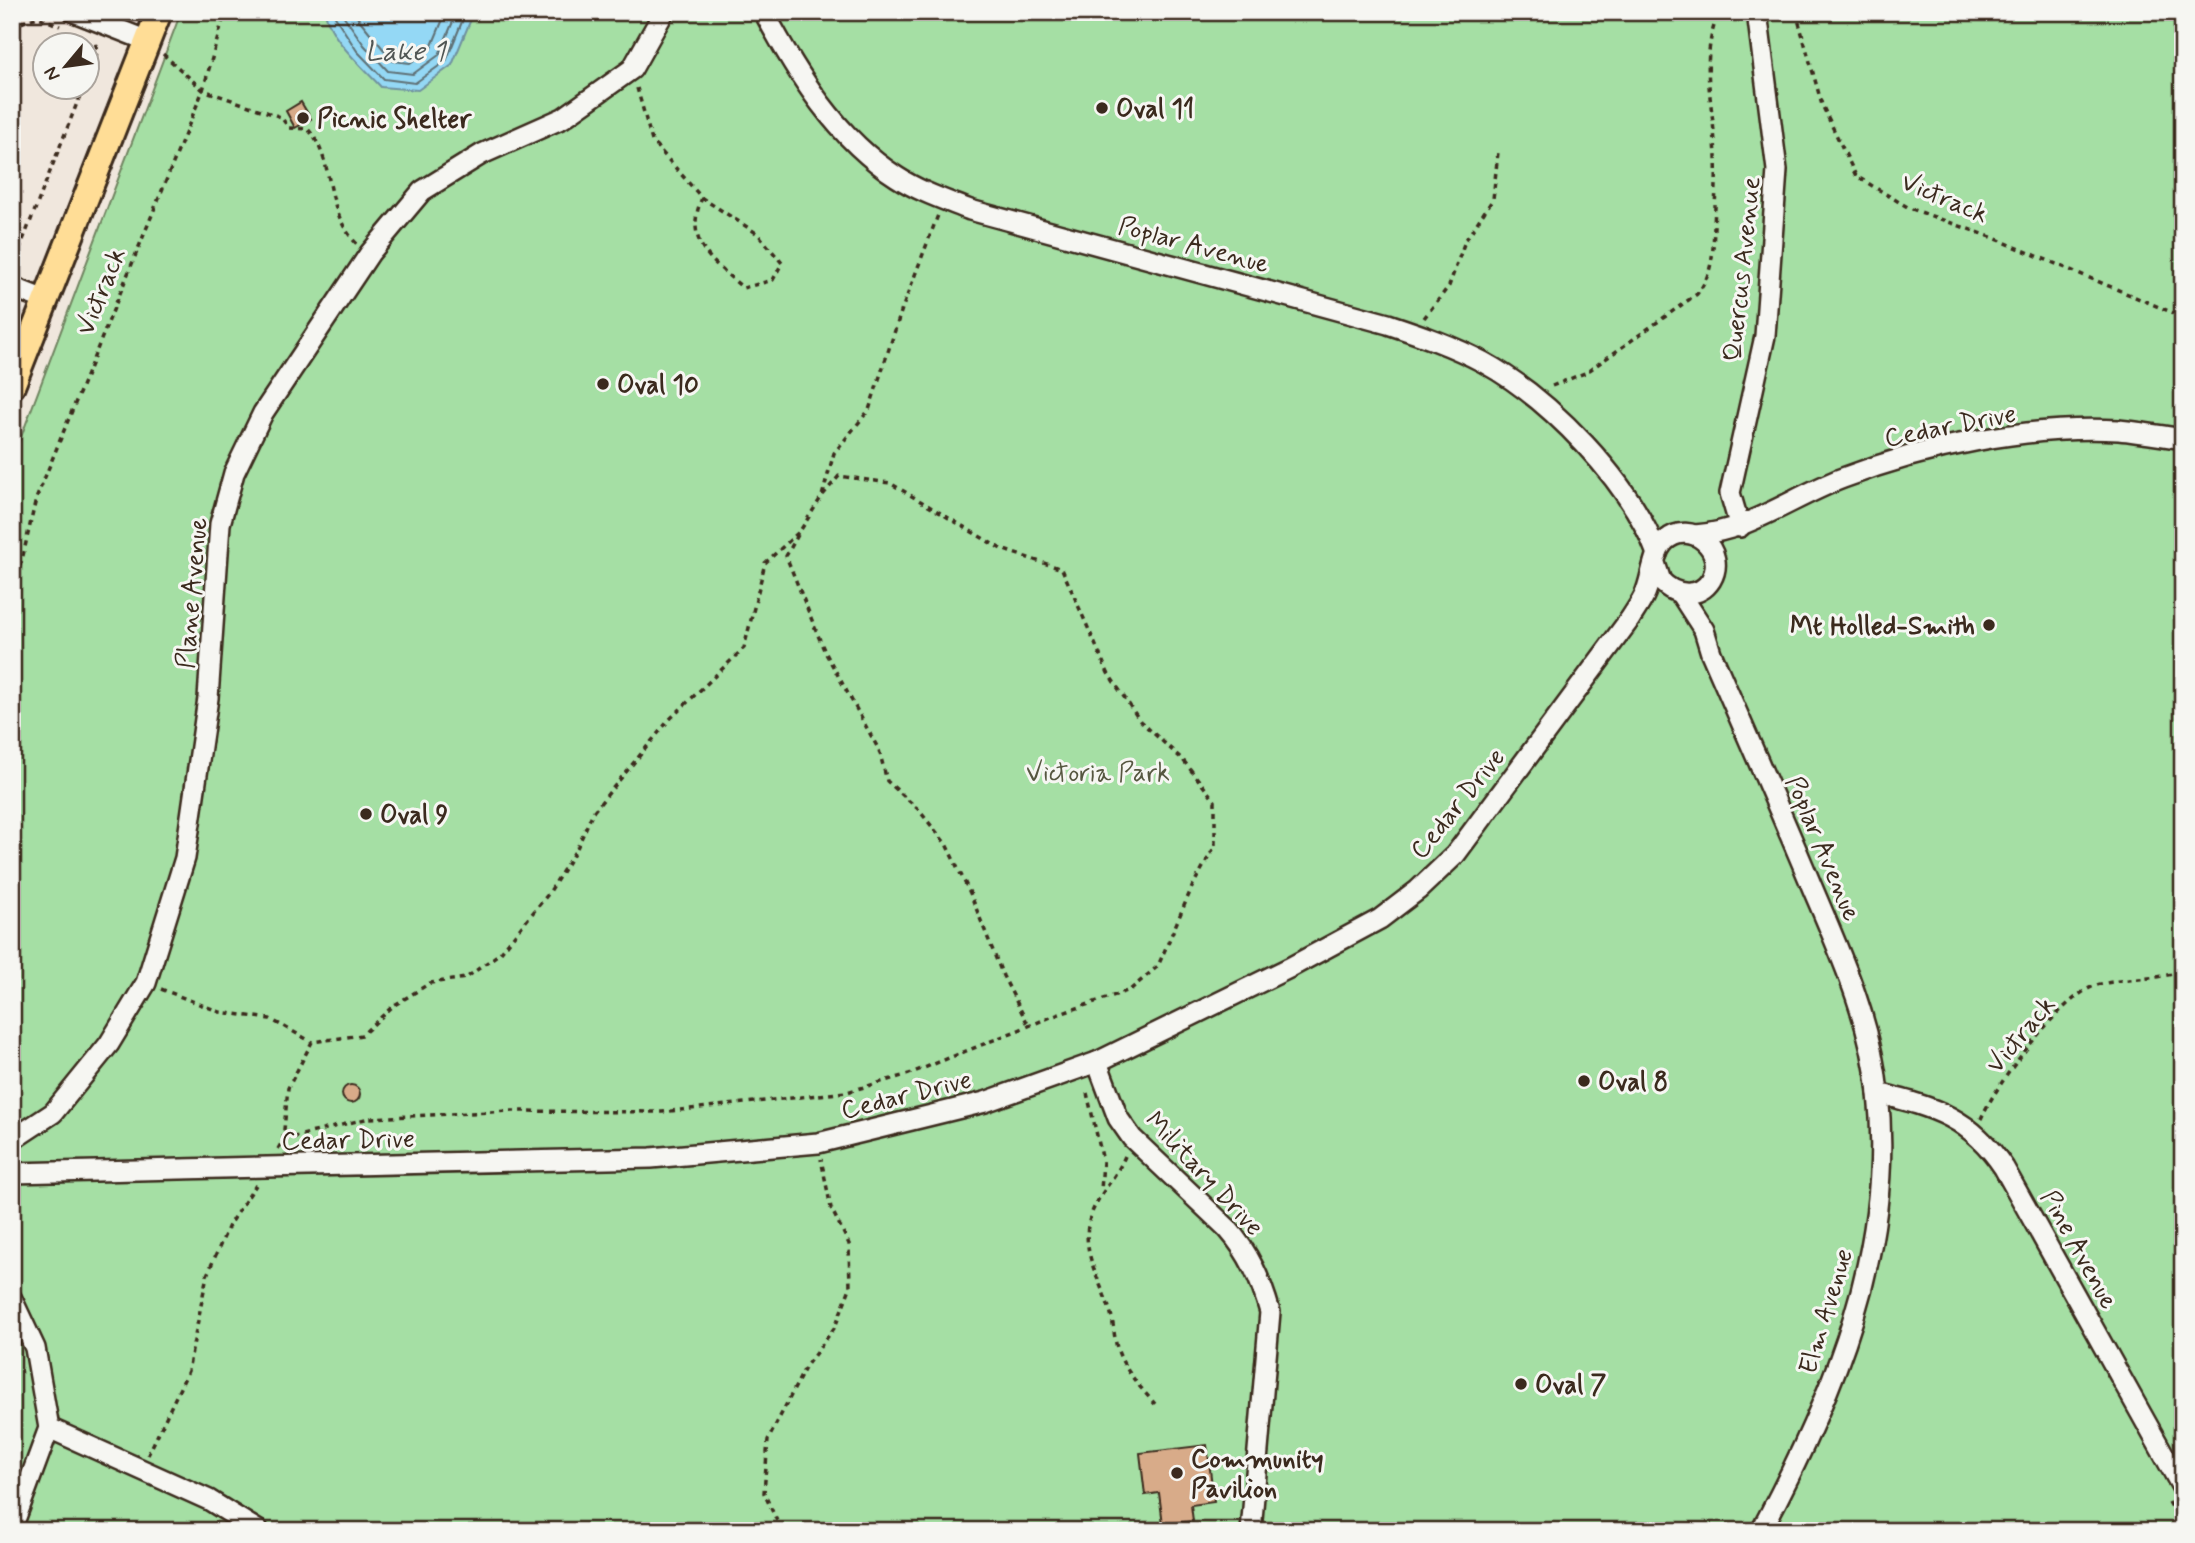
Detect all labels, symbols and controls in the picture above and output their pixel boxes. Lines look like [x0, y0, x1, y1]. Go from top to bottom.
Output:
north arrow [32, 32, 102, 102]
water label: Lake 1 [365, 34, 448, 71]
text: N [38, 62, 66, 85]
place label: Oval 11 [1116, 93, 1194, 127]
marker: Oval 11 [1094, 100, 1110, 116]
place label: Picnic Shelter [317, 103, 472, 137]
marker: Picnic Shelter [295, 110, 311, 126]
street label: Victrack [1896, 165, 1993, 232]
street label: Quercus Avenue [1716, 175, 1770, 363]
street label: Poplar Avenue [1114, 210, 1272, 282]
street label: Victrack [69, 243, 135, 340]
place label: Oval 10 [617, 369, 699, 403]
marker: Oval 10 [595, 376, 611, 392]
street label: Cedar Drive [1882, 398, 2019, 456]
street label: Plane Avenue [169, 516, 217, 670]
place label: Mt Holled-Smith [1790, 610, 1975, 644]
marker: Mt Holled-Smith [1981, 617, 1997, 633]
street label: Cedar Drive [1403, 742, 1514, 867]
park label: Victoria Park [1026, 757, 1170, 791]
street label: Poplar Avenue [1776, 771, 1868, 927]
place label: Oval 9 [380, 799, 448, 833]
marker: Oval 9 [358, 806, 374, 822]
street label: Victrack [1979, 989, 2064, 1081]
street label: Cedar Drive [838, 1063, 975, 1129]
place label: Oval 8 [1598, 1066, 1668, 1100]
marker: Oval 8 [1576, 1073, 1592, 1089]
street label: Military Drive [1137, 1105, 1270, 1244]
street label: Cedar Drive [281, 1123, 415, 1159]
street label: Pine Avenue [2032, 1184, 2125, 1316]
street label: Elm Avenue [1792, 1245, 1862, 1379]
place label: Oval 7 [1535, 1369, 1606, 1403]
marker: Oval 7 [1513, 1376, 1529, 1392]
place label: Community Pavilion [1191, 1443, 1323, 1507]
marker: Community Pavilion [1169, 1465, 1185, 1481]

